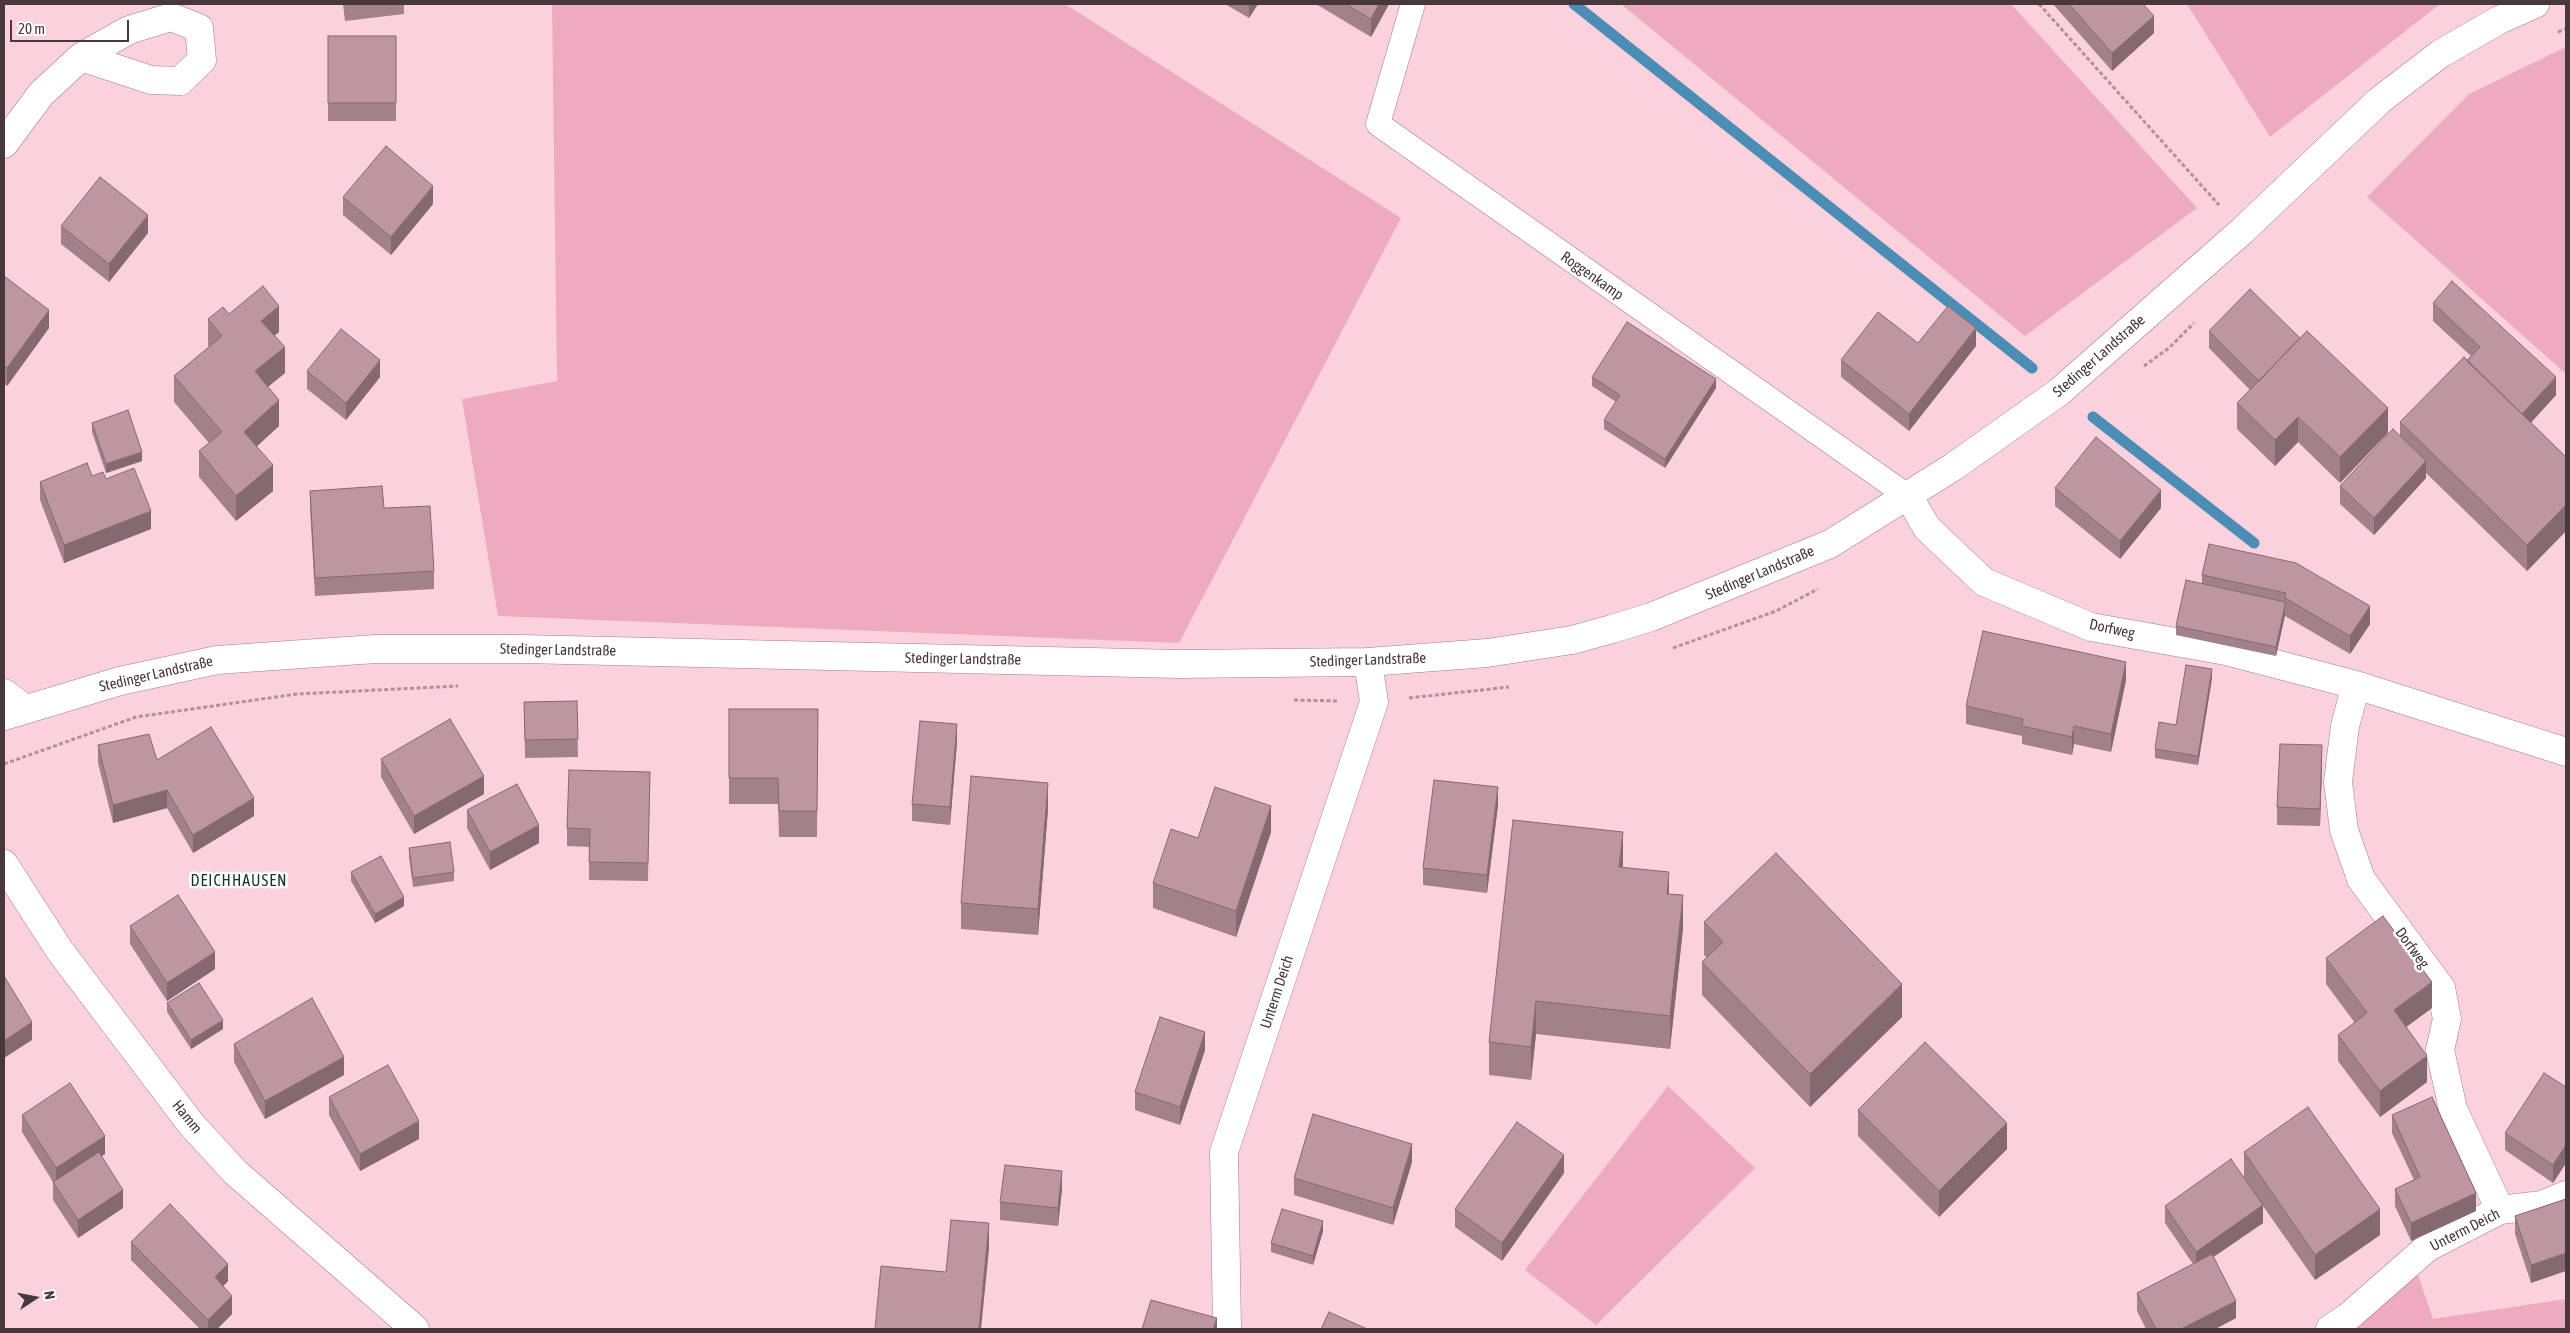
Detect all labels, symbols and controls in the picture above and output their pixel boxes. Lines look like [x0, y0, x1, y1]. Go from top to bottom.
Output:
scale bar [12, 10, 131, 42]
text: 20 m [18, 20, 45, 37]
street label: Roggenkamp [1557, 248, 1627, 304]
street label: Stedinger Landstraße [2049, 311, 2149, 401]
street label: Stedinger Landstraße [1703, 542, 1817, 604]
street label: Dorfweg [2088, 615, 2136, 643]
street label: Stedinger Landstraße [500, 640, 616, 660]
street label: Stedinger Landstraße [905, 649, 1021, 669]
street label: Stedinger Landstraße [1310, 649, 1426, 671]
street label: Stedinger Landstraße [97, 652, 215, 696]
district label: DEICHHAUSEN [189, 871, 289, 891]
street label: Dorfweg [2391, 924, 2433, 972]
street label: Unterm Deich [1257, 953, 1297, 1031]
street label: Hamm [168, 1097, 206, 1137]
street label: Unterm Deich [2427, 1205, 2503, 1255]
north arrow [10, 1273, 60, 1323]
text: N [41, 1290, 58, 1301]

